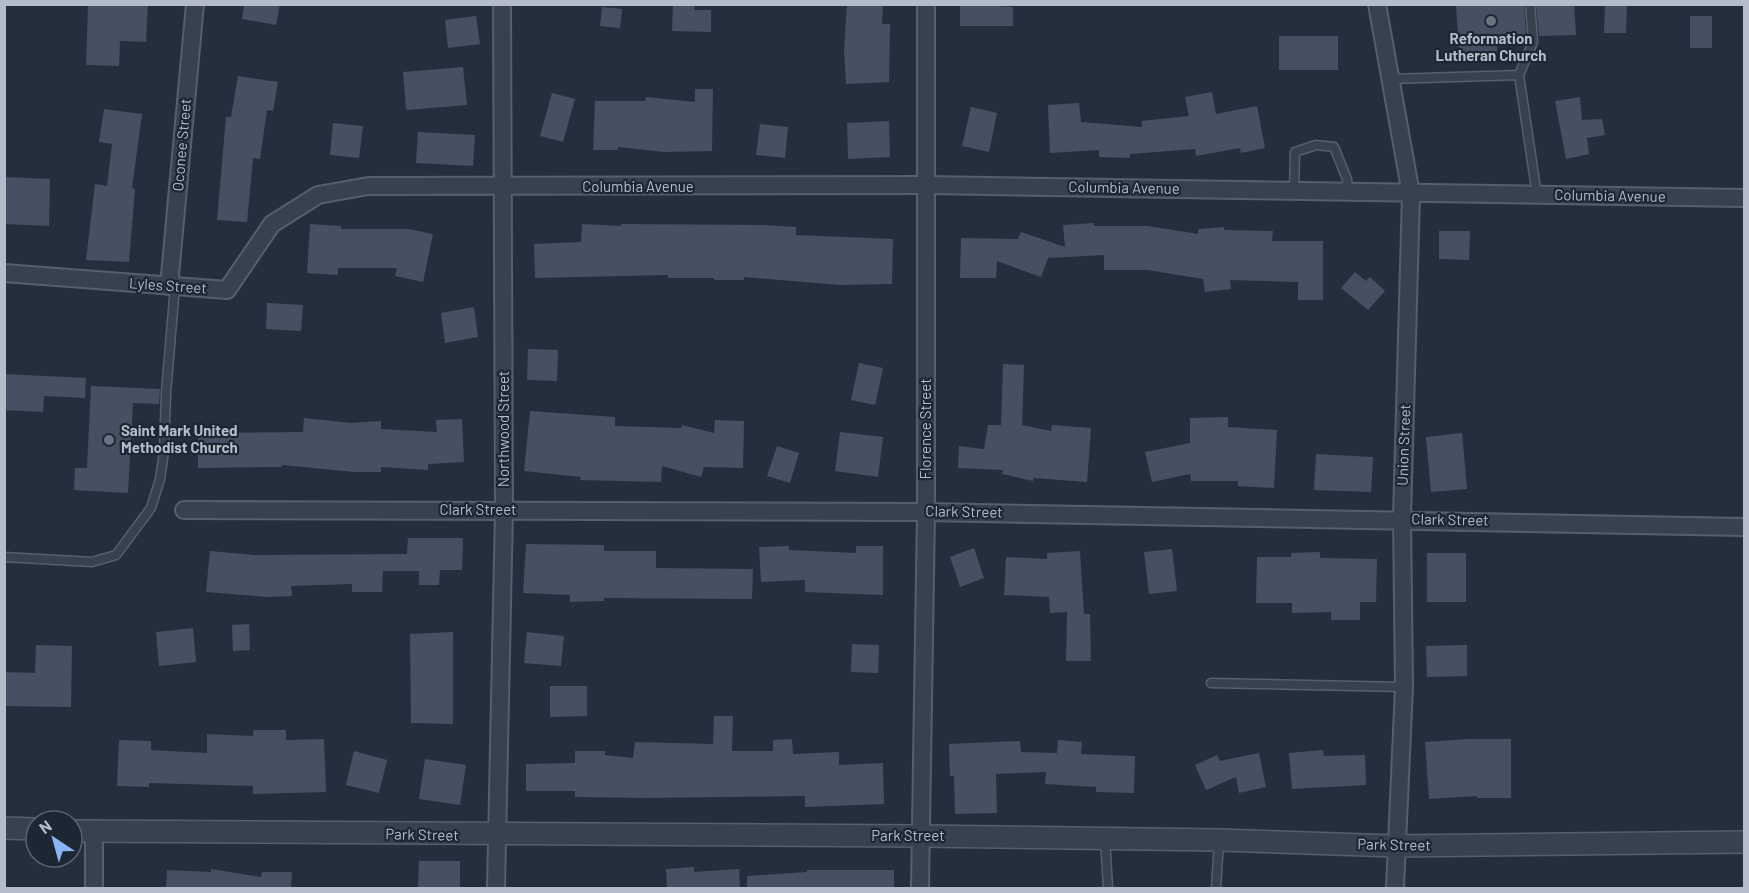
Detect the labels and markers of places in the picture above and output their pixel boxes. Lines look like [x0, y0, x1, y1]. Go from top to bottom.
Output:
marker: Reformation Lutheran Church [1484, 14, 1498, 28]
place label: Reformation Lutheran Church [1436, 29, 1546, 64]
place label: Saint Mark United Methodist Church [121, 421, 238, 456]
marker: Saint Mark United Methodist Church [102, 433, 116, 447]

